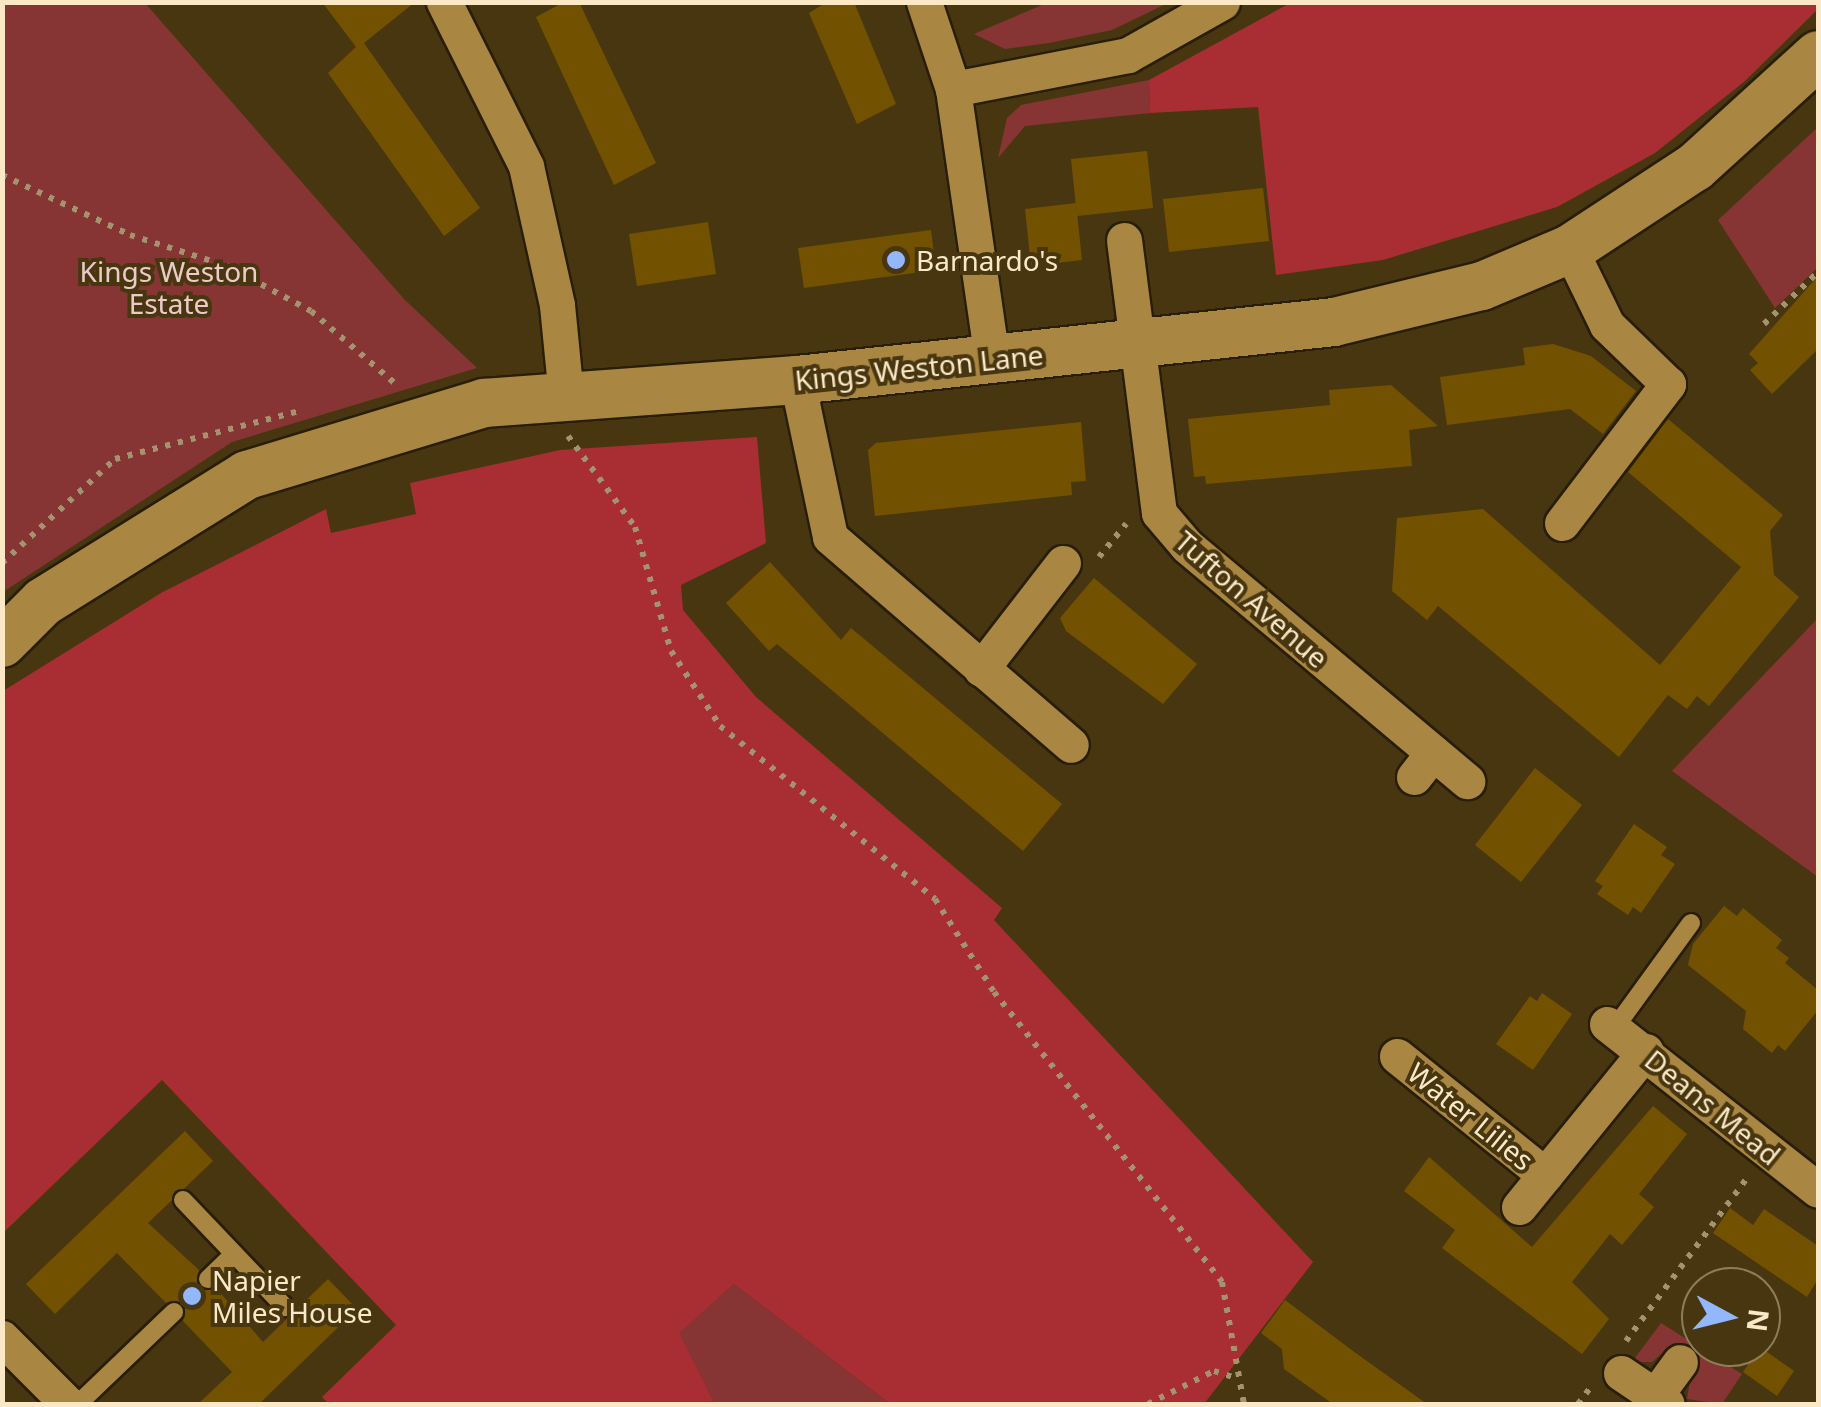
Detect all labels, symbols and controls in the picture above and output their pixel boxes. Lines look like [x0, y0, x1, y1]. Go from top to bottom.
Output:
place label: Barnardo's [916, 243, 1058, 277]
marker: Barnardo's [885, 249, 907, 271]
park label: Kings Weston Estate [80, 254, 258, 320]
street label: Kings Weston Lane [793, 337, 1045, 397]
street label: Tufton Avenue [1169, 524, 1335, 674]
street label: Deans Mead [1639, 1042, 1787, 1172]
street label: Water Lilies [1402, 1055, 1540, 1177]
place label: Napier Miles House [212, 1263, 373, 1329]
north arrow [1681, 1267, 1781, 1367]
marker: Napier Miles House [181, 1285, 203, 1307]
text: N [1739, 1307, 1779, 1334]

